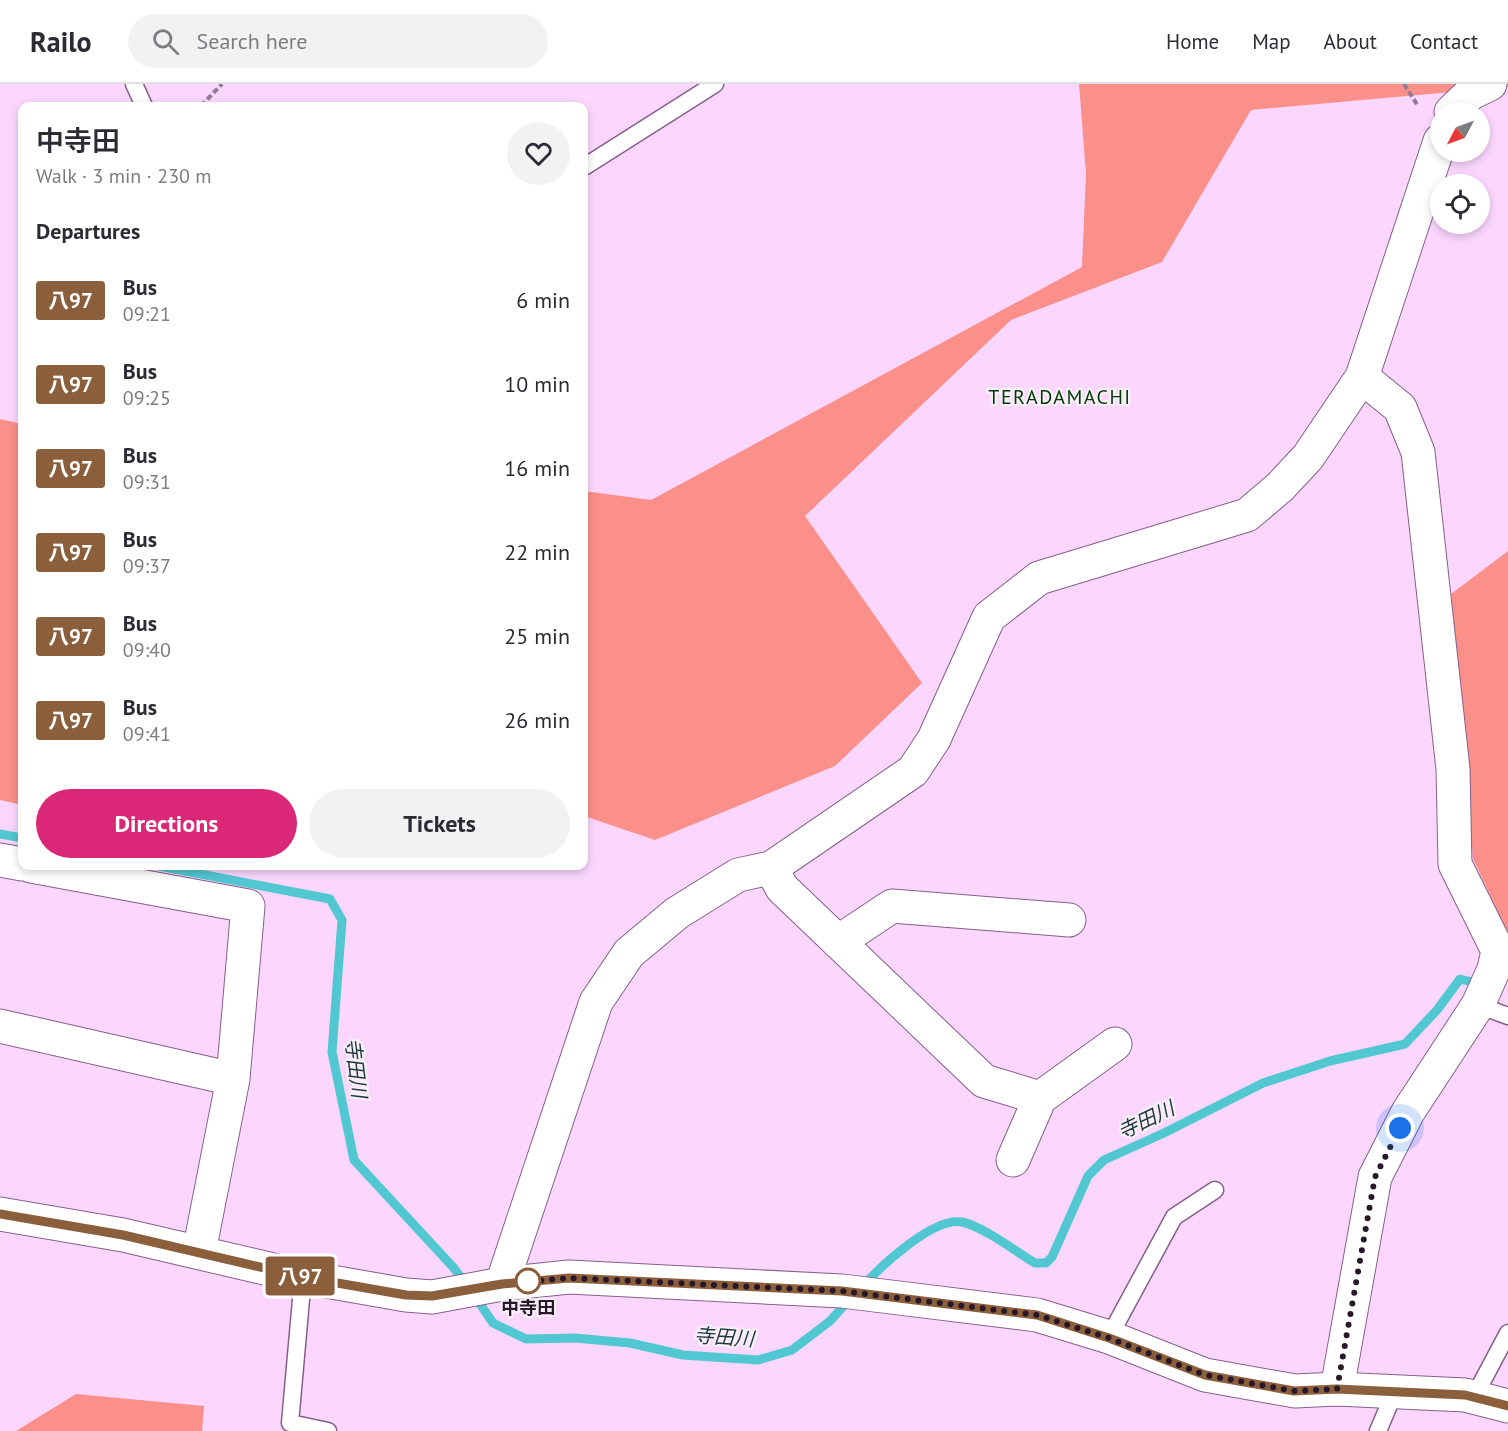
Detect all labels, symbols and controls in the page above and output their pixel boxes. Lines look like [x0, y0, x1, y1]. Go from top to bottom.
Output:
search box [128, 14, 548, 68]
text: Railo [30, 23, 92, 60]
icon: search [149, 25, 182, 58]
text: Search here [197, 27, 308, 55]
text: Home [1166, 28, 1219, 55]
text: Map [1252, 28, 1291, 55]
text: About [1324, 28, 1377, 55]
text: Contact [1410, 28, 1478, 55]
north arrow [1430, 102, 1490, 162]
map controls [1430, 102, 1490, 234]
text: 中寺田 [36, 122, 120, 159]
button: heart [507, 122, 570, 185]
text: Walk · 3 min · 230 m [36, 163, 212, 189]
button: locate [1430, 174, 1490, 234]
text: Departures [36, 217, 140, 245]
text: Bus [123, 273, 157, 301]
text: 6 min [516, 286, 570, 314]
text: 八97 [48, 287, 93, 314]
text: 09:21 [123, 301, 171, 327]
text: Bus [123, 357, 157, 385]
text: 10 min [504, 370, 570, 398]
text: 八97 [48, 371, 93, 398]
district label: TERADAMACHI [988, 384, 1132, 410]
text: 09:25 [123, 385, 171, 411]
text: Bus [123, 441, 157, 469]
text: 16 min [504, 454, 570, 482]
text: 八97 [48, 455, 93, 482]
text: 09:31 [123, 469, 171, 495]
text: Bus [123, 525, 157, 553]
text: 22 min [504, 538, 570, 566]
text: 八97 [48, 539, 93, 566]
text: 09:37 [123, 553, 171, 579]
text: Bus [123, 609, 157, 637]
text: 25 min [504, 622, 570, 650]
text: 八97 [48, 623, 93, 650]
text: 09:40 [123, 637, 171, 663]
text: Bus [123, 693, 157, 721]
text: 26 min [504, 706, 570, 734]
text: 八97 [48, 707, 93, 734]
text: 09:41 [123, 721, 171, 747]
button: Directions [36, 789, 297, 858]
button: Tickets [309, 789, 570, 858]
water label: 寺田川 [339, 1037, 373, 1101]
water label: 寺田川 [1113, 1094, 1180, 1145]
your location [1385, 1113, 1415, 1143]
line badge: 八97 [266, 1256, 334, 1296]
text: 八97 [278, 1263, 322, 1290]
marker: 中寺田 [515, 1268, 541, 1294]
place label: 中寺田 [501, 1296, 555, 1319]
water label: 寺田川 [693, 1322, 757, 1352]

